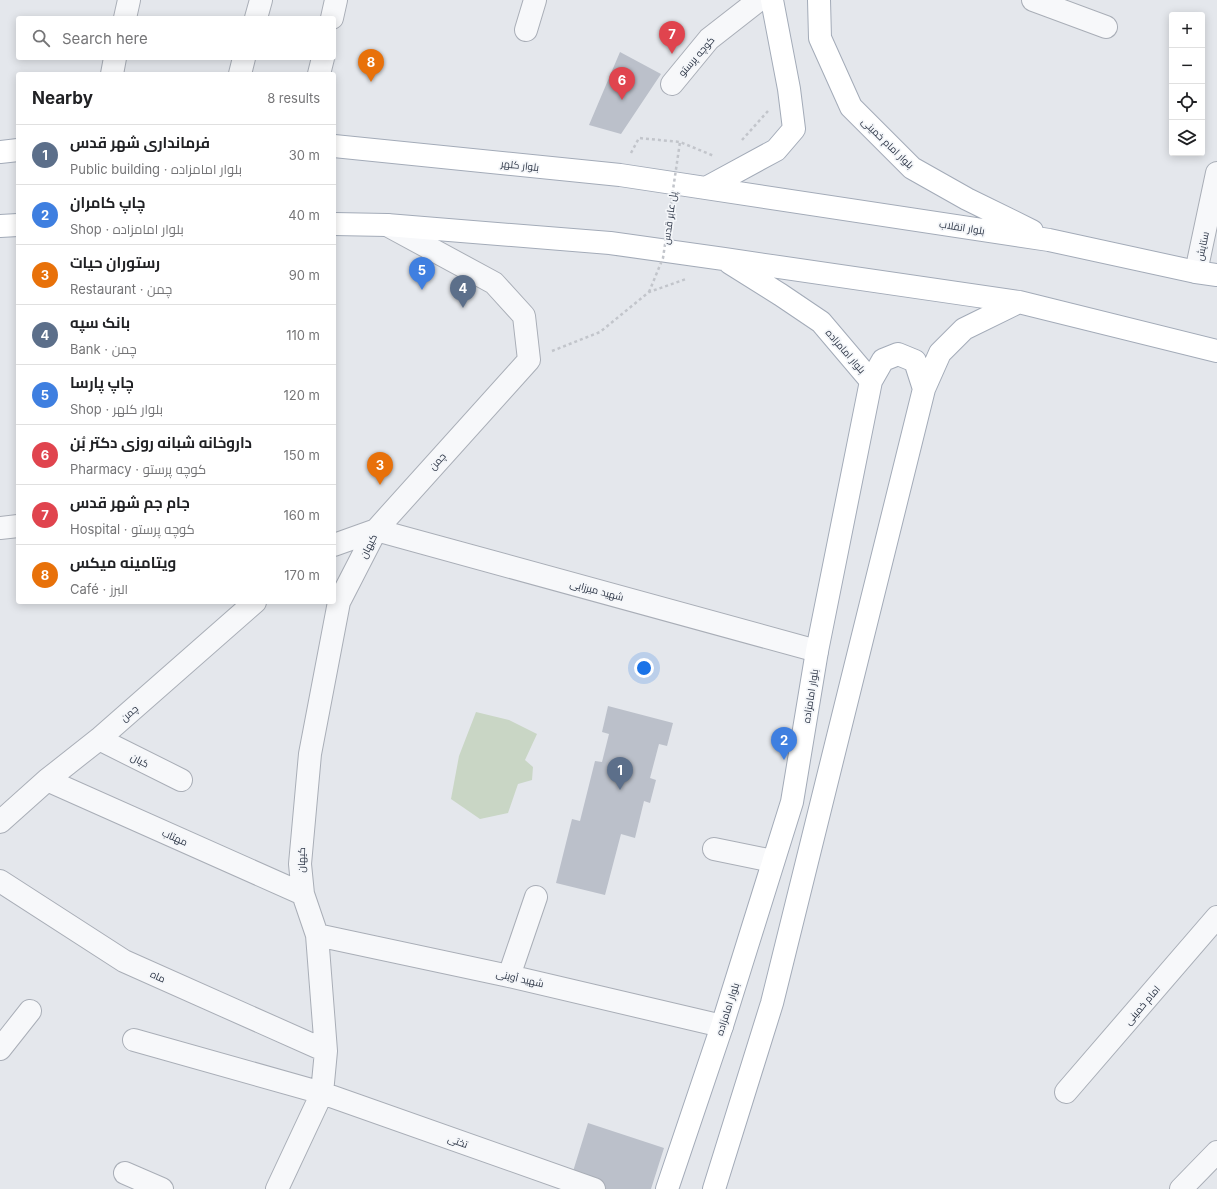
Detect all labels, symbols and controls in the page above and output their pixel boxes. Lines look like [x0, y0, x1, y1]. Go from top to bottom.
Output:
map controls [1169, 12, 1205, 156]
button: + [1169, 12, 1205, 48]
search box [16, 16, 336, 60]
pin: 7 [659, 21, 685, 54]
icon: search [30, 27, 52, 49]
text: Search here [62, 29, 148, 48]
street label: کوچه پرستو [675, 34, 717, 79]
button: − [1169, 48, 1205, 84]
pin: 8 [358, 49, 384, 82]
pin: 6 [609, 67, 635, 100]
button: locate [1169, 84, 1205, 120]
text: Nearby [32, 88, 93, 108]
text: 8 results [267, 90, 320, 106]
street label: بلوار امام خمینی [858, 115, 917, 172]
button: layers [1169, 120, 1205, 156]
text: فرمانداری شهر قدس [70, 133, 210, 152]
text: 1 [42, 147, 48, 163]
text: 30 m [289, 147, 320, 163]
street label: بلوار کلهر [499, 157, 540, 174]
text: Public building · بلوار امامزاده [70, 161, 242, 177]
street label: پل عابر قدس [659, 190, 680, 245]
text: چاپ کامران [70, 193, 145, 212]
text: 2 [41, 207, 49, 223]
text: 40 m [288, 207, 320, 223]
street label: بلوار انقلاب [938, 217, 986, 237]
text: Shop · بلوار امامزاده [70, 221, 184, 237]
street label: ستایش [1193, 230, 1212, 262]
text: رستوران حیات [70, 253, 160, 272]
pin: 5 [409, 257, 435, 290]
text: 3 [41, 267, 49, 283]
text: 90 m [289, 267, 320, 283]
pin: 4 [450, 275, 476, 308]
text: Restaurant · چمن [70, 281, 172, 297]
text: بانک سپه [70, 313, 130, 332]
street label: بلوار امامزاده [824, 326, 868, 376]
text: 4 [41, 327, 49, 343]
text: 110 m [286, 327, 320, 343]
text: Bank · چمن [70, 341, 137, 357]
text: چاپ پارسا [70, 373, 134, 392]
text: 5 [41, 387, 49, 403]
text: 120 m [284, 387, 320, 403]
text: Shop · بلوار کلهر [70, 401, 163, 417]
text: داروخانه شبانه روزی دکتر بُن [70, 433, 252, 452]
text: 6 [41, 447, 49, 463]
text: 150 m [284, 447, 320, 463]
street label: چمن [426, 450, 449, 473]
pin: 3 [367, 452, 393, 485]
text: Pharmacy · کوچه پرستو [70, 461, 206, 477]
text: جام جم شهر قدس [70, 493, 190, 512]
text: 7 [41, 507, 49, 523]
text: 160 m [283, 507, 320, 523]
text: Hospital · کوچه پرستو [70, 521, 195, 537]
street label: کیهان [357, 532, 380, 560]
text: ویتامینه میکس [70, 553, 176, 572]
text: 8 [41, 567, 49, 583]
text: 170 m [284, 567, 320, 583]
street label: شهید میرزایی [569, 577, 625, 604]
text: Café · البرز [70, 581, 128, 597]
your location [634, 658, 654, 678]
street label: بلوار امامزاده [800, 668, 820, 724]
street label: چمن [118, 702, 141, 725]
pin: 2 [771, 727, 797, 760]
street label: کیان [128, 750, 151, 771]
pin: 1 [607, 757, 633, 790]
street label: مهتاب [160, 826, 190, 849]
street label: کیهان [295, 847, 308, 873]
street label: ماه [149, 967, 167, 985]
street label: شهید آوینی [495, 967, 545, 990]
street label: بلوار امامزاده [713, 981, 741, 1037]
street label: امام خمینی [1122, 983, 1164, 1028]
street label: تختی [446, 1132, 470, 1151]

